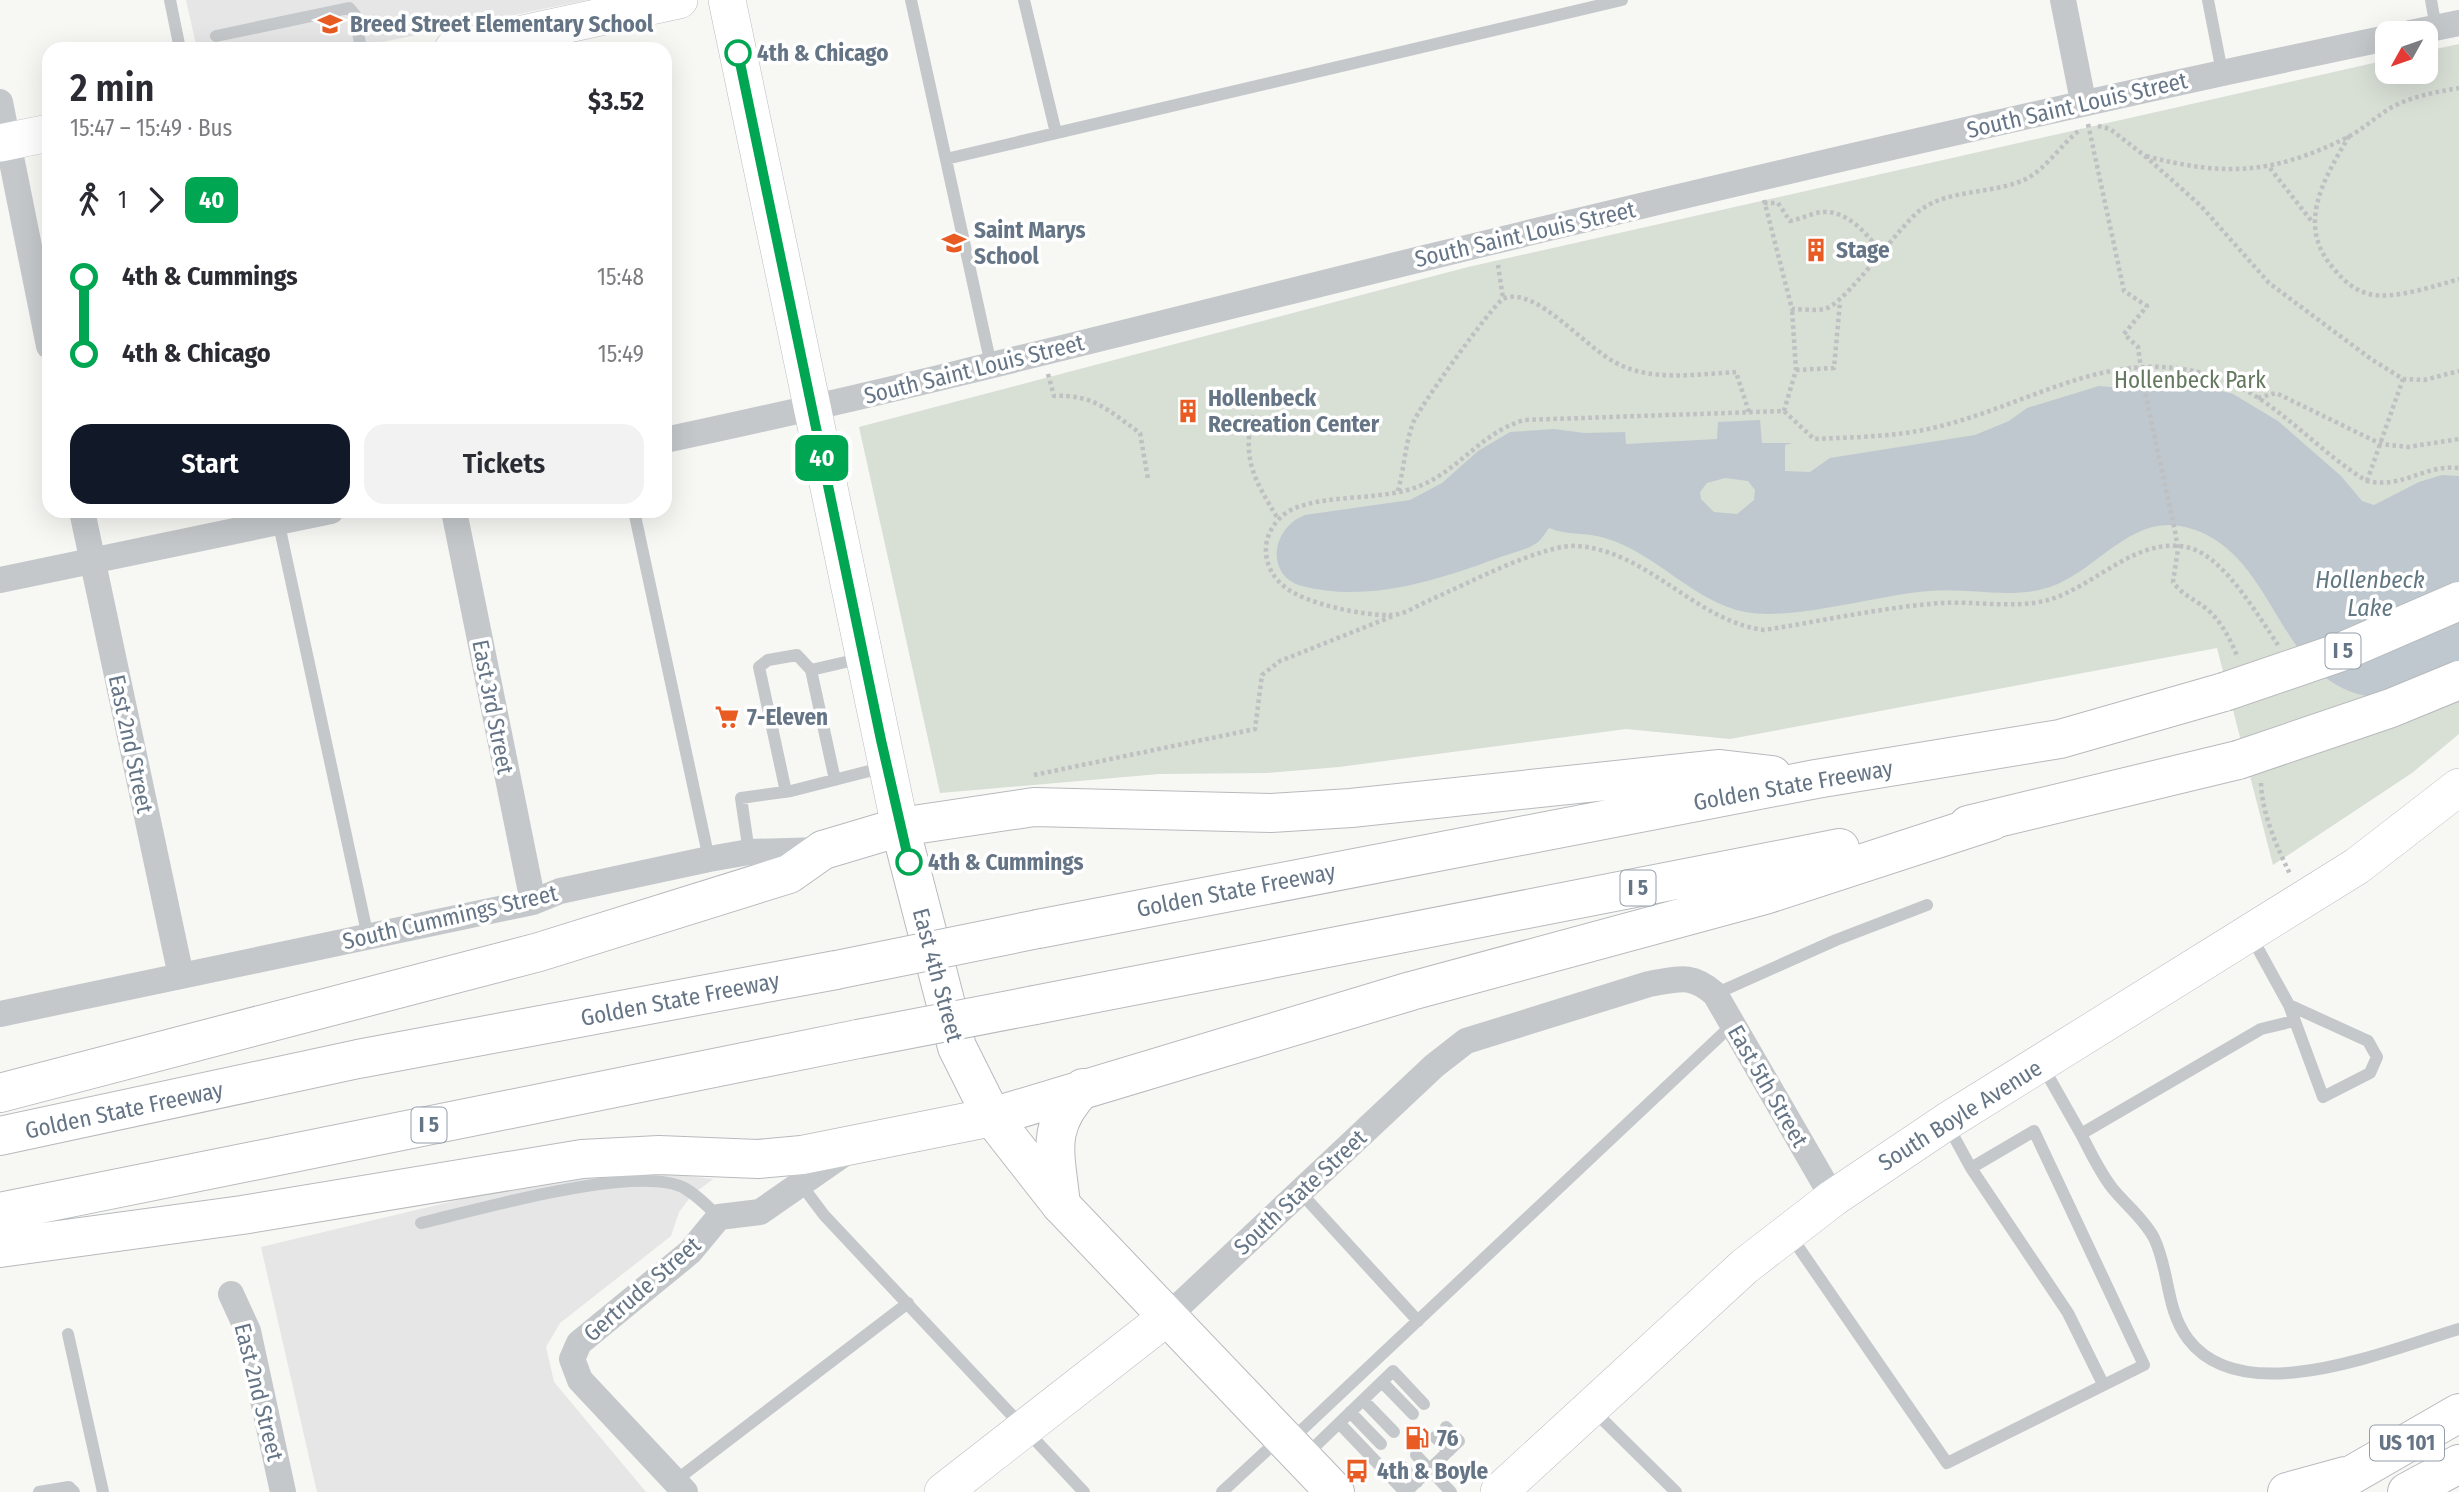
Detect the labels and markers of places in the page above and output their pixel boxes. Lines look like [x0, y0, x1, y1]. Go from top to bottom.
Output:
school or university icon: Breed Street Elementary School [316, 10, 344, 38]
place label: Breed Street Elementary School [350, 10, 654, 38]
place label: 4th & Chicago [757, 39, 889, 67]
marker: 4th & Chicago [725, 40, 751, 66]
place label: Saint Marys School [974, 216, 1085, 270]
school or university icon: Saint Marys School [940, 229, 968, 257]
building icon: Stage [1802, 236, 1830, 264]
place label: Stage [1836, 236, 1890, 264]
place label: Hollenbeck Recreation Center [1208, 384, 1380, 438]
building icon: Hollenbeck Recreation Center [1174, 397, 1202, 425]
supermarket icon: 7-Eleven [713, 703, 741, 731]
place label: 7-Eleven [747, 703, 828, 731]
place label: 4th & Cummings [928, 848, 1083, 876]
marker: 4th & Cummings [896, 849, 922, 875]
fuel station icon: 76 [1403, 1424, 1431, 1452]
place label: 76 [1437, 1424, 1458, 1452]
bus stop icon: 4th & Boyle [1343, 1457, 1371, 1485]
place label: 4th & Boyle [1377, 1457, 1489, 1485]

